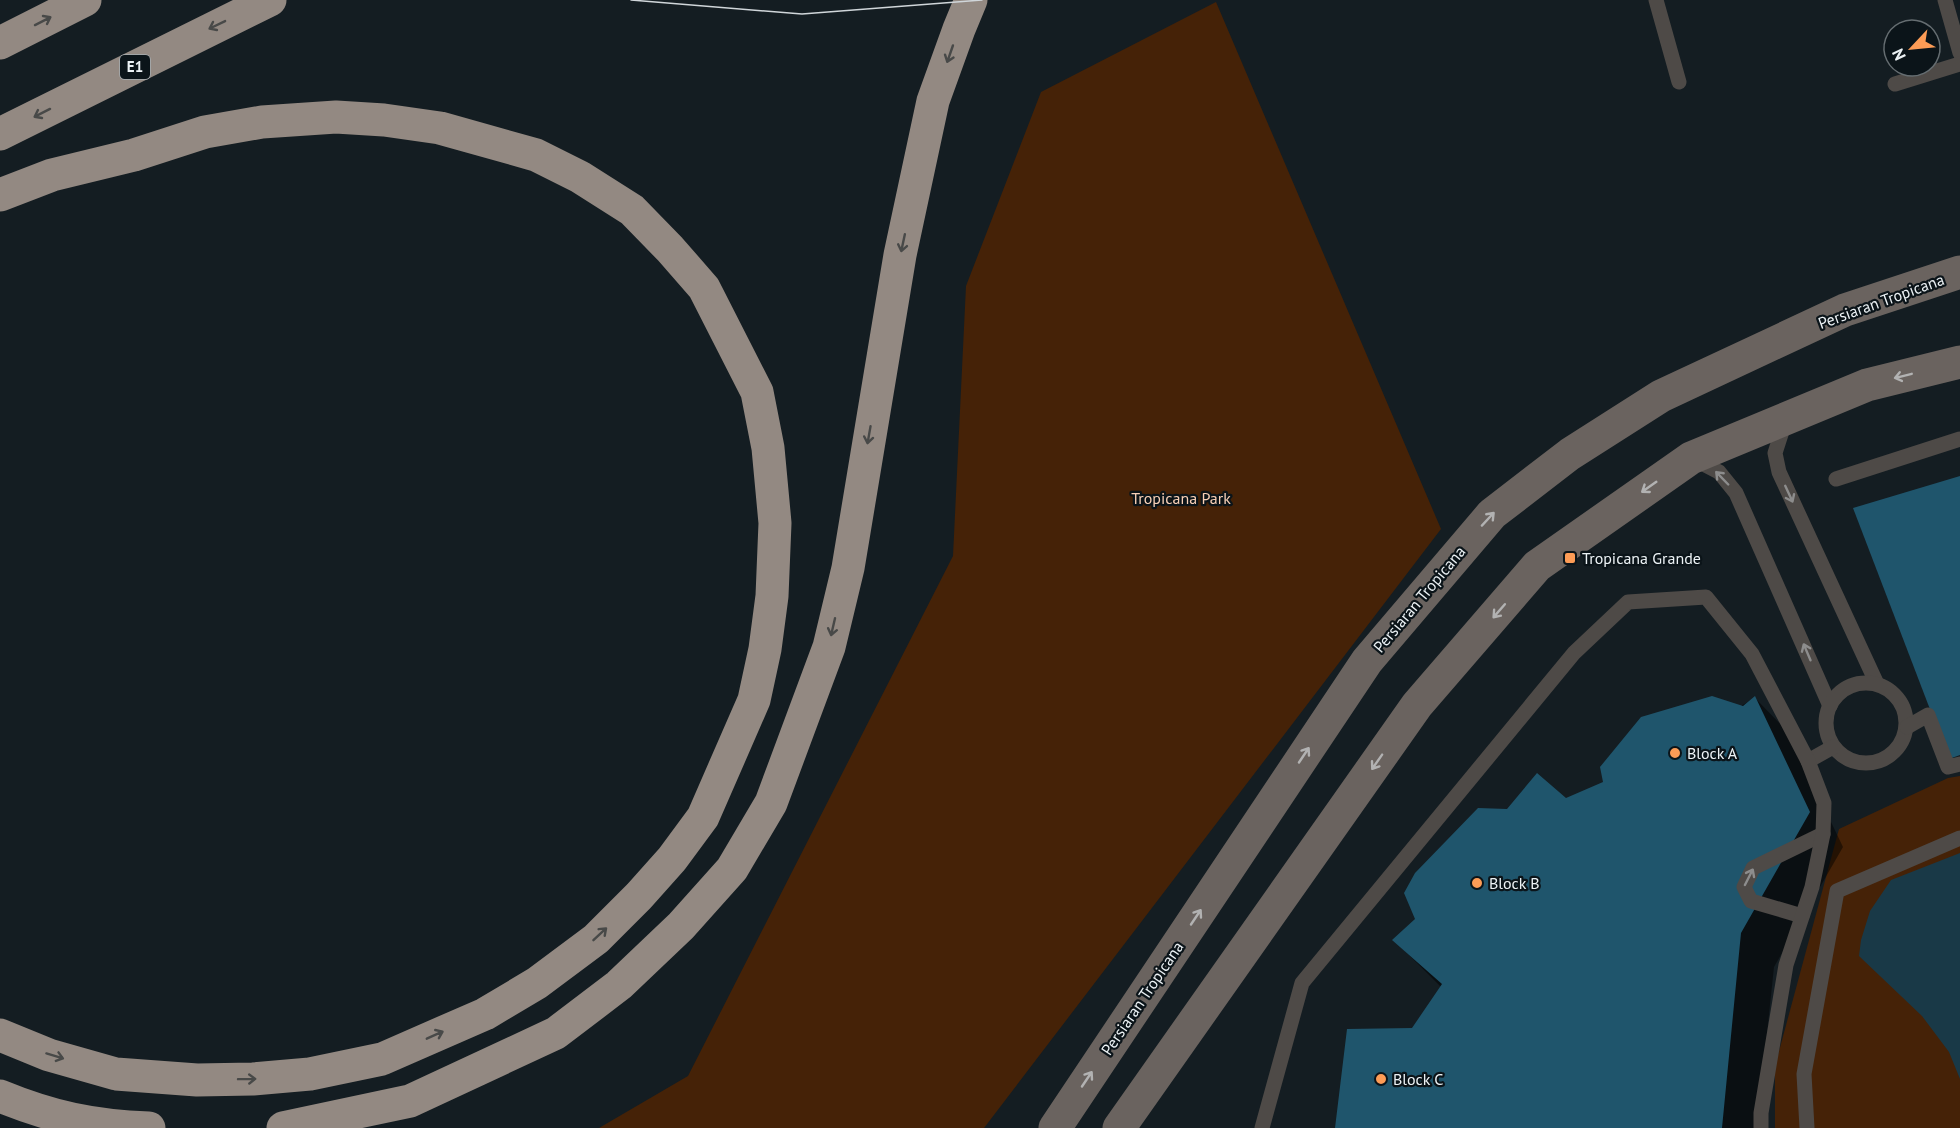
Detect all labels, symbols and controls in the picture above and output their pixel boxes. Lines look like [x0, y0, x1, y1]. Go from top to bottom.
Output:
one-way arrow [33, 15, 51, 27]
north arrow [1882, 18, 1942, 78]
one-way arrow [208, 20, 226, 32]
one-way arrow [943, 44, 954, 63]
text: N [1887, 45, 1910, 64]
road number: E1 [120, 55, 150, 79]
one-way arrow [34, 107, 52, 119]
one-way arrow [896, 234, 908, 253]
street label: Persiaran Tropicana [1815, 269, 1947, 333]
one-way arrow [1894, 371, 1913, 383]
one-way arrow [863, 425, 874, 445]
one-way arrow [1715, 470, 1730, 485]
one-way arrow [1641, 481, 1657, 494]
one-way arrow [1784, 484, 1795, 502]
park label: Tropicana Park [1131, 488, 1231, 508]
one-way arrow [1481, 512, 1495, 527]
street label: Persiaran Tropicana [1369, 542, 1469, 656]
place label: Tropicana Grande [1582, 548, 1701, 568]
marker: Tropicana Grande [1563, 551, 1577, 565]
one-way arrow [1492, 603, 1506, 618]
one-way arrow [827, 617, 839, 636]
one-way arrow [1800, 644, 1812, 662]
place label: Block A [1687, 743, 1738, 763]
marker: Block A [1668, 746, 1682, 760]
one-way arrow [1298, 747, 1310, 764]
one-way arrow [1371, 754, 1383, 770]
one-way arrow [1744, 868, 1756, 886]
place label: Block B [1489, 873, 1540, 893]
marker: Block B [1470, 876, 1484, 890]
one-way arrow [1190, 909, 1202, 926]
one-way arrow [593, 927, 608, 941]
street label: Persiaran Tropicana [1097, 937, 1187, 1059]
one-way arrow [425, 1029, 444, 1040]
one-way arrow [45, 1051, 64, 1062]
place label: Block C [1393, 1069, 1443, 1089]
one-way arrow [1081, 1071, 1094, 1088]
marker: Block C [1374, 1072, 1388, 1086]
one-way arrow [236, 1073, 256, 1085]

